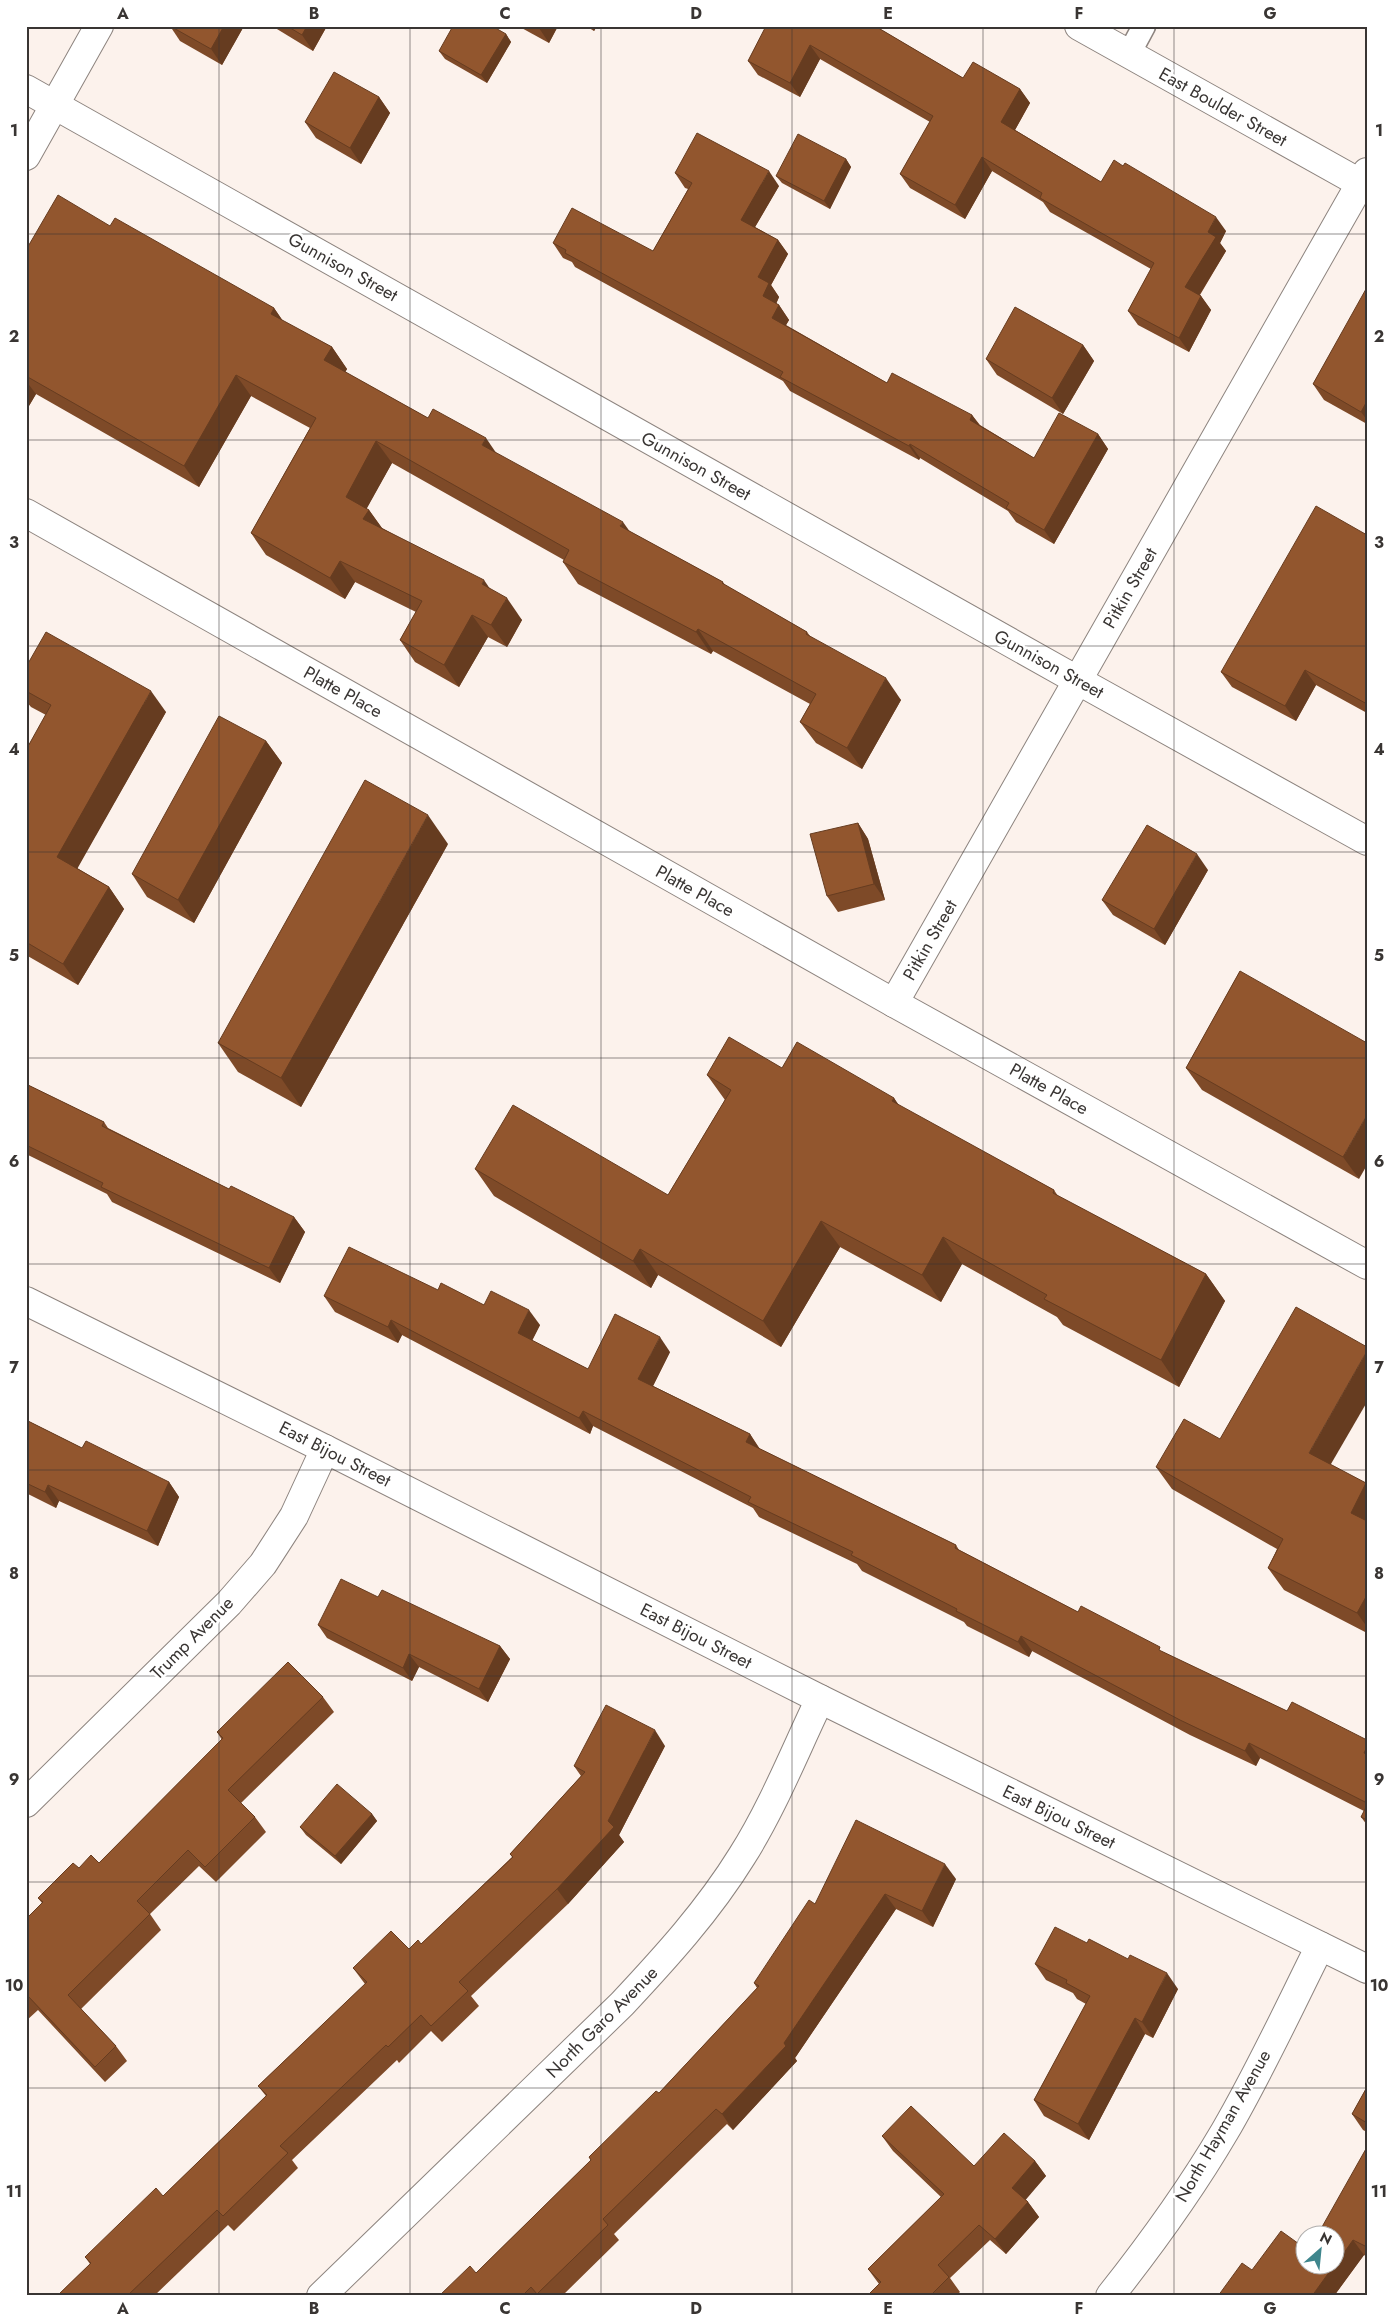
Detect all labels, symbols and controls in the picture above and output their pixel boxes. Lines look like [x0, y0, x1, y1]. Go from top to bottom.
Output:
text: A [116, 2, 129, 25]
text: B [309, 2, 319, 25]
text: C [499, 2, 511, 25]
text: D [690, 2, 702, 25]
text: E [883, 2, 893, 25]
text: F [1075, 2, 1083, 25]
text: G [1263, 2, 1277, 25]
street label: East Boulder Street [1154, 61, 1292, 153]
text: 1 [10, 119, 18, 142]
text: 1 [1375, 119, 1383, 142]
street label: Gunnison Street [283, 226, 403, 308]
text: 2 [9, 325, 19, 348]
text: 2 [1374, 325, 1384, 348]
street label: Gunnison Street [636, 425, 756, 507]
text: 3 [9, 531, 19, 554]
text: 3 [1374, 531, 1384, 554]
street label: Pitkin Street [1096, 542, 1164, 633]
street label: Gunnison Street [989, 623, 1109, 705]
street label: Platte Place [299, 660, 387, 724]
text: 4 [8, 738, 20, 761]
text: 4 [1373, 738, 1385, 761]
street label: Platte Place [651, 859, 739, 923]
street label: Pitkin Street [896, 894, 964, 985]
text: 5 [9, 944, 19, 967]
text: 5 [1374, 944, 1384, 967]
street label: Platte Place [1005, 1057, 1093, 1121]
text: 6 [9, 1150, 19, 1173]
text: 6 [1374, 1150, 1384, 1173]
text: 7 [9, 1356, 19, 1379]
text: 7 [1374, 1356, 1384, 1379]
street label: East Bijou Street [275, 1415, 396, 1494]
text: 8 [9, 1562, 19, 1585]
text: 8 [1374, 1562, 1384, 1585]
street label: Trump Avenue [145, 1591, 239, 1685]
street label: East Bijou Street [636, 1597, 757, 1676]
text: 9 [9, 1768, 19, 1791]
text: 9 [1374, 1768, 1384, 1791]
street label: East Bijou Street [998, 1778, 1120, 1856]
street label: North Garo Avenue [540, 1960, 664, 2084]
text: 10 [5, 1974, 23, 1997]
text: 10 [1370, 1974, 1388, 1997]
street label: North Hayman Avenue [1169, 2045, 1277, 2207]
text: 11 [6, 2180, 22, 2203]
text: 11 [1371, 2180, 1387, 2203]
north arrow [1296, 2224, 1346, 2274]
text: N [1316, 2227, 1335, 2250]
text: A [116, 2297, 129, 2320]
text: B [309, 2297, 319, 2320]
text: C [499, 2297, 511, 2320]
text: D [690, 2297, 702, 2320]
text: E [883, 2297, 893, 2320]
text: F [1075, 2297, 1083, 2320]
text: G [1263, 2297, 1277, 2320]

